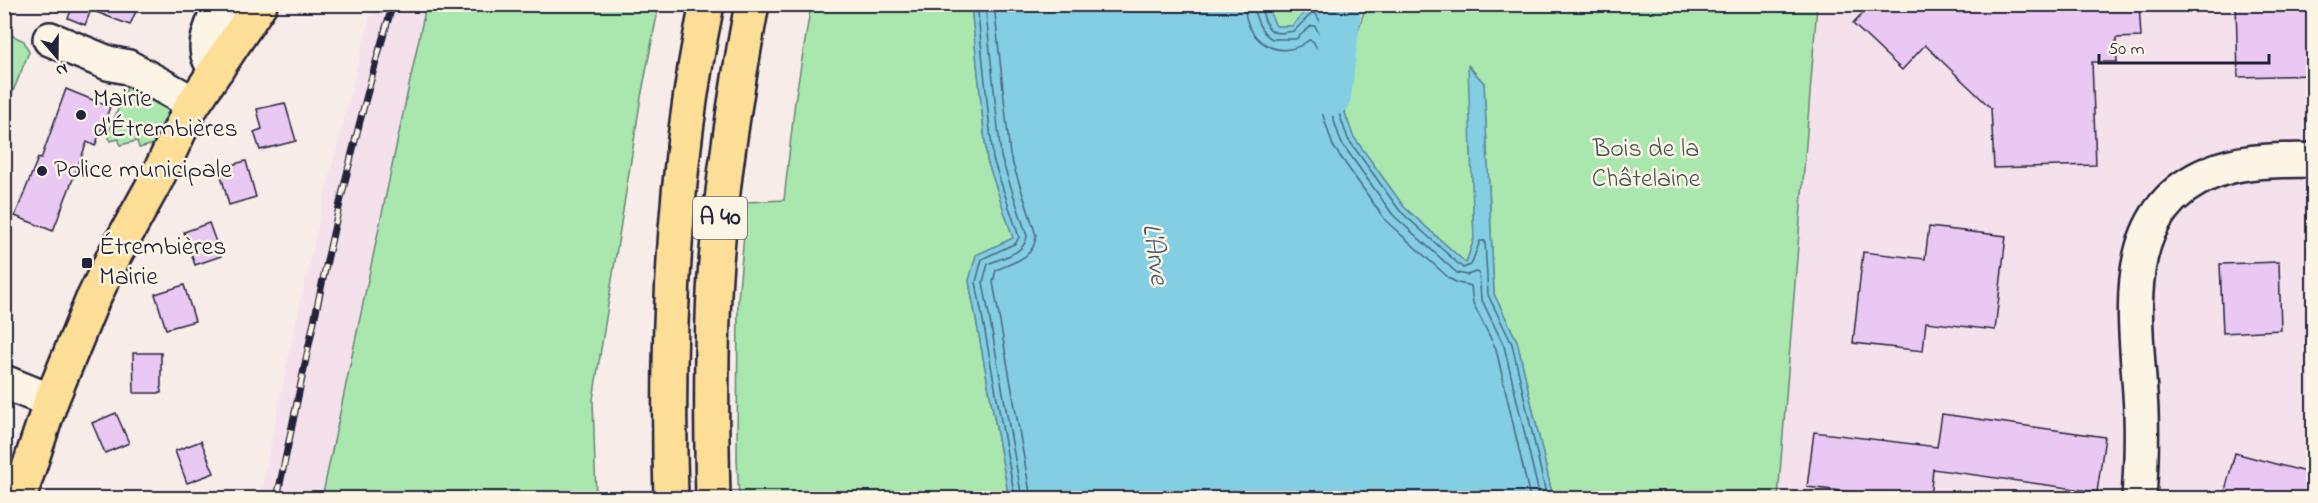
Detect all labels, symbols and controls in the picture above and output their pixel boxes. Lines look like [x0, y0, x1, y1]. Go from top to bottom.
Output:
north arrow [27, 27, 87, 87]
scale bar [2099, 27, 2268, 65]
text: 50 m [2108, 37, 2145, 63]
text: N [52, 56, 71, 82]
place label: Mairie d'Étrembières [93, 81, 238, 149]
marker: Mairie d'Étrembières [74, 108, 88, 122]
park label: Bois de la Châtelaine [1592, 131, 1701, 199]
place label: Police municipale [54, 152, 232, 190]
marker: Police municipale [35, 164, 49, 178]
road number: A 40 [693, 197, 747, 239]
water label: L'Arve [1130, 221, 1178, 289]
place label: Étrembières Mairie [99, 229, 226, 297]
marker: Étrembières Mairie [80, 256, 94, 270]

